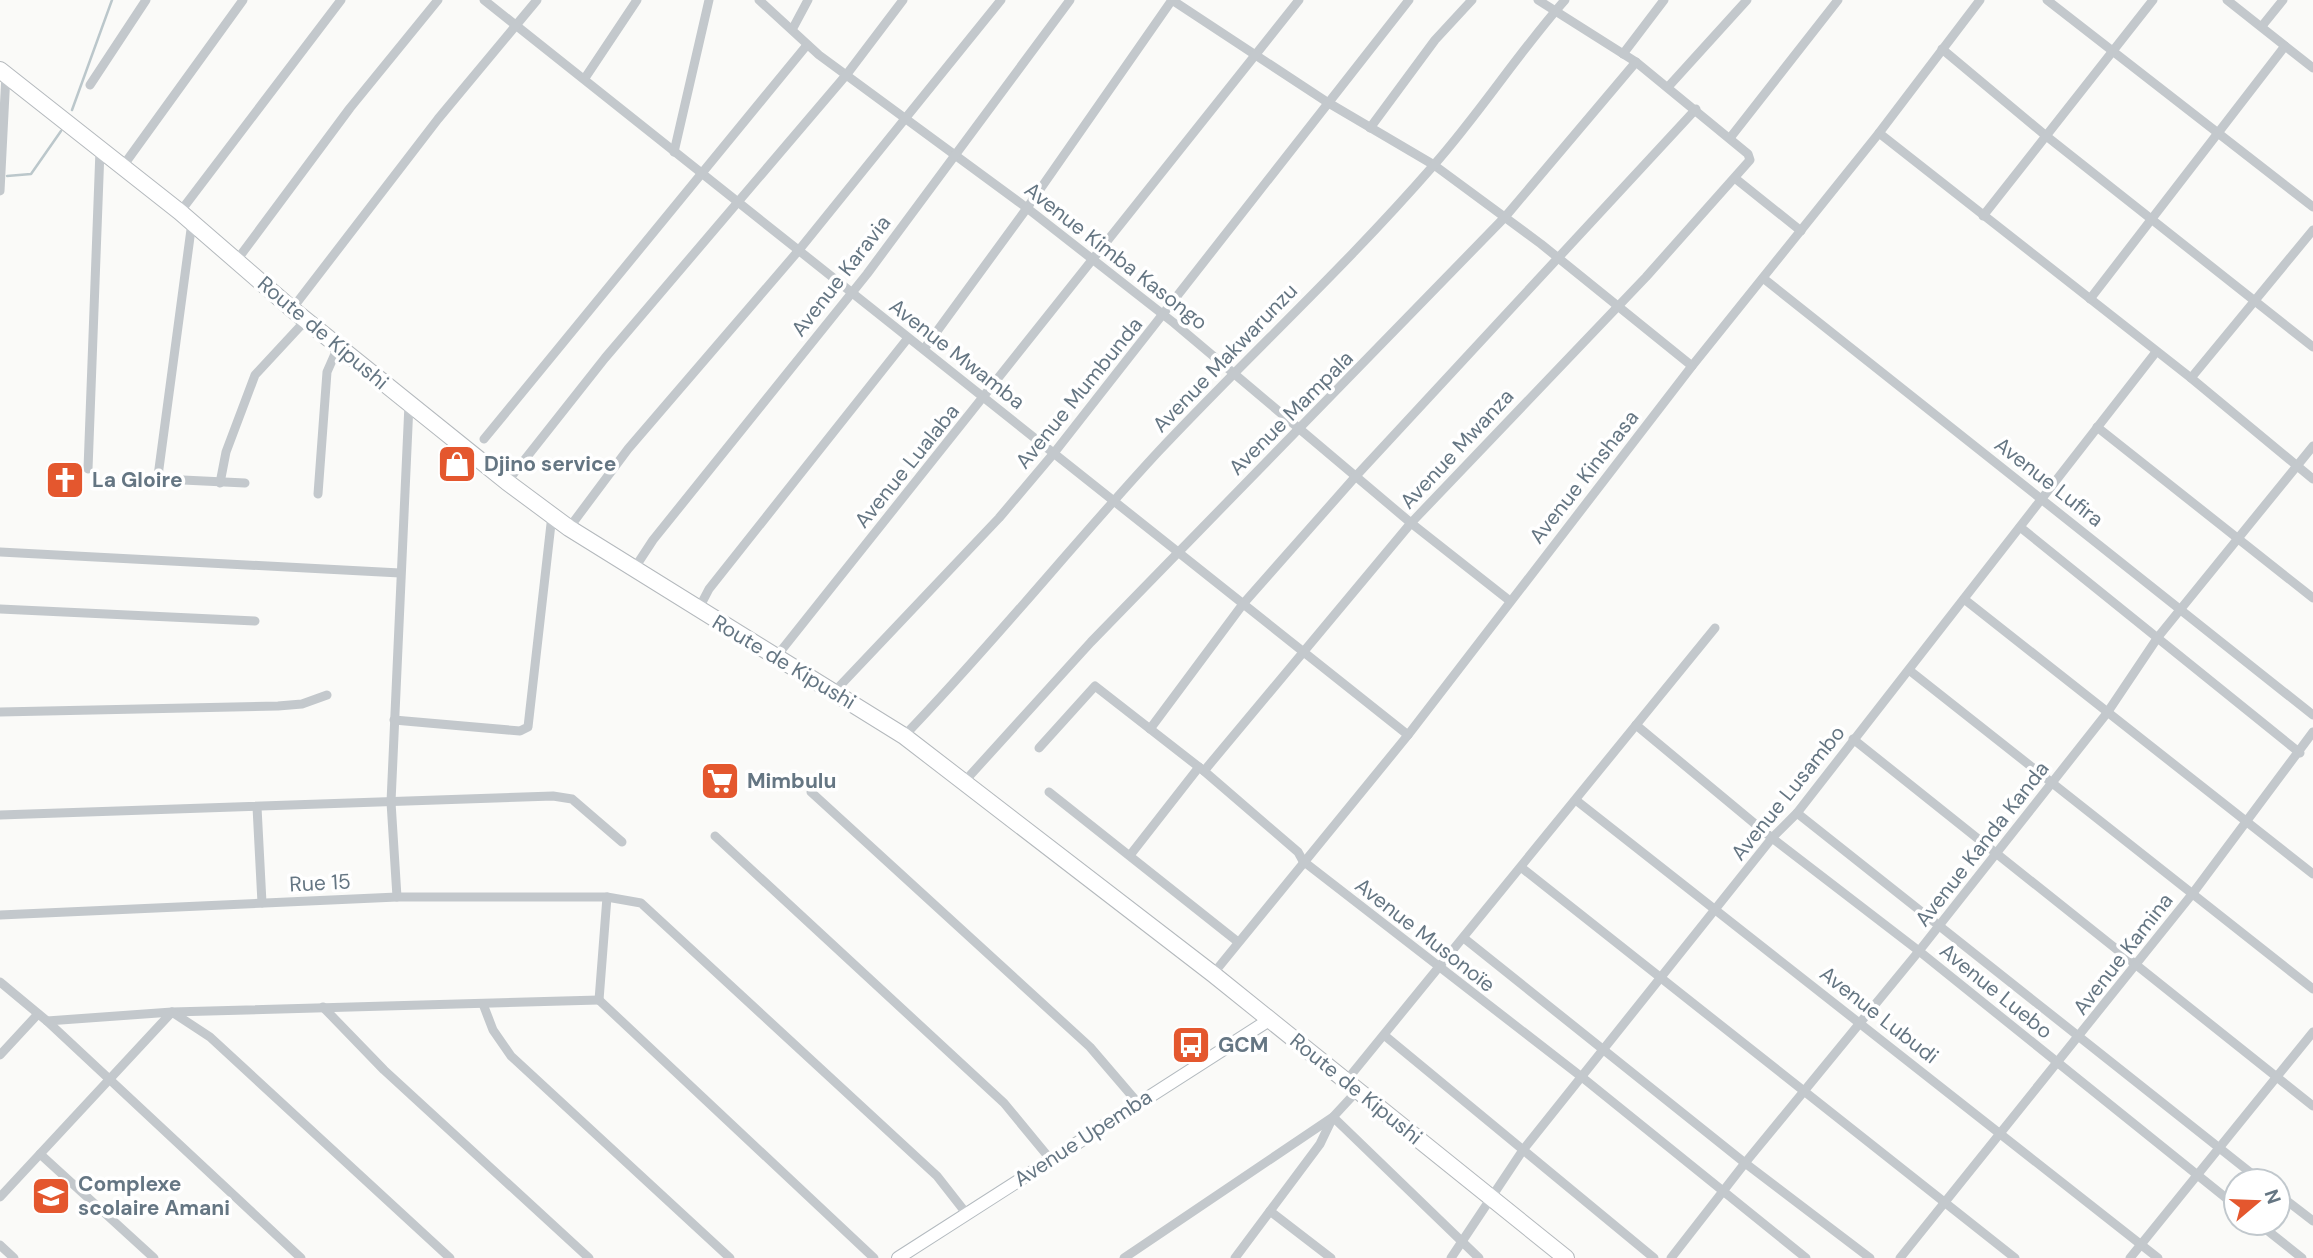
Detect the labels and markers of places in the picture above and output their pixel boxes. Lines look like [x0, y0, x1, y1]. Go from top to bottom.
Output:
shop icon: Djino service [436, 443, 478, 485]
place label: Djino service [484, 450, 616, 478]
church icon: La Gloire [44, 459, 86, 501]
place label: La Gloire [92, 466, 183, 494]
supermarket icon: Mimbulu [699, 760, 741, 802]
place label: Mimbulu [747, 767, 836, 795]
bus stop icon: GCM [1170, 1024, 1212, 1066]
place label: GCM [1218, 1031, 1268, 1059]
place label: Complexe scolaire Amani [78, 1170, 230, 1222]
school or university icon: Complexe scolaire Amani [30, 1175, 72, 1217]

